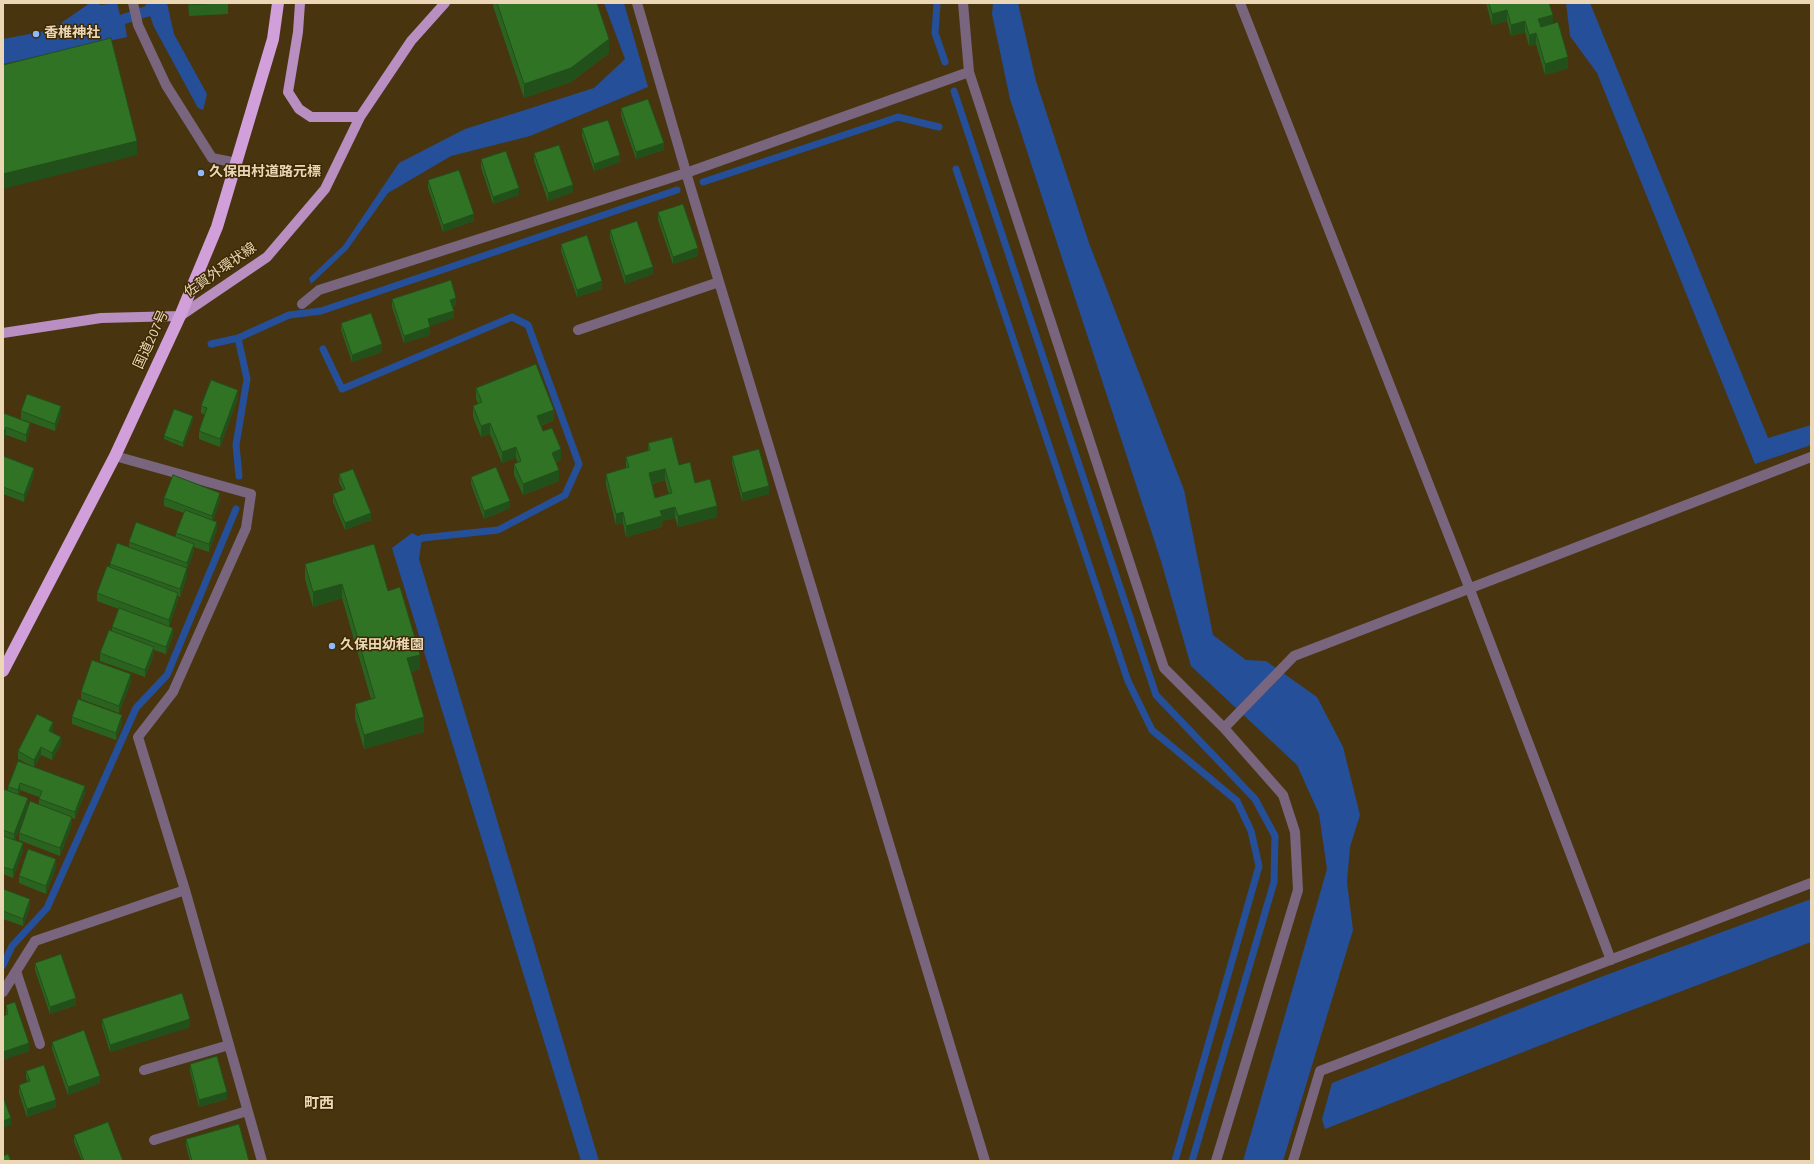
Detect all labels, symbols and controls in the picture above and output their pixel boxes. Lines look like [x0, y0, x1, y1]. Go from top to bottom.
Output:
place label: 香椎神社 [44, 26, 100, 42]
marker: 香椎神社 [31, 29, 41, 39]
place label: 久保田村道路元標 [209, 165, 321, 181]
marker: 久保田村道路元標 [196, 168, 206, 178]
street label: 佐賀外環状線 [182, 240, 260, 302]
street label: 国道207号 [131, 308, 173, 372]
place label: 久保田幼稚園 [340, 638, 424, 654]
marker: 久保田幼稚園 [327, 641, 337, 651]
district label: 町西 [304, 1096, 334, 1114]

